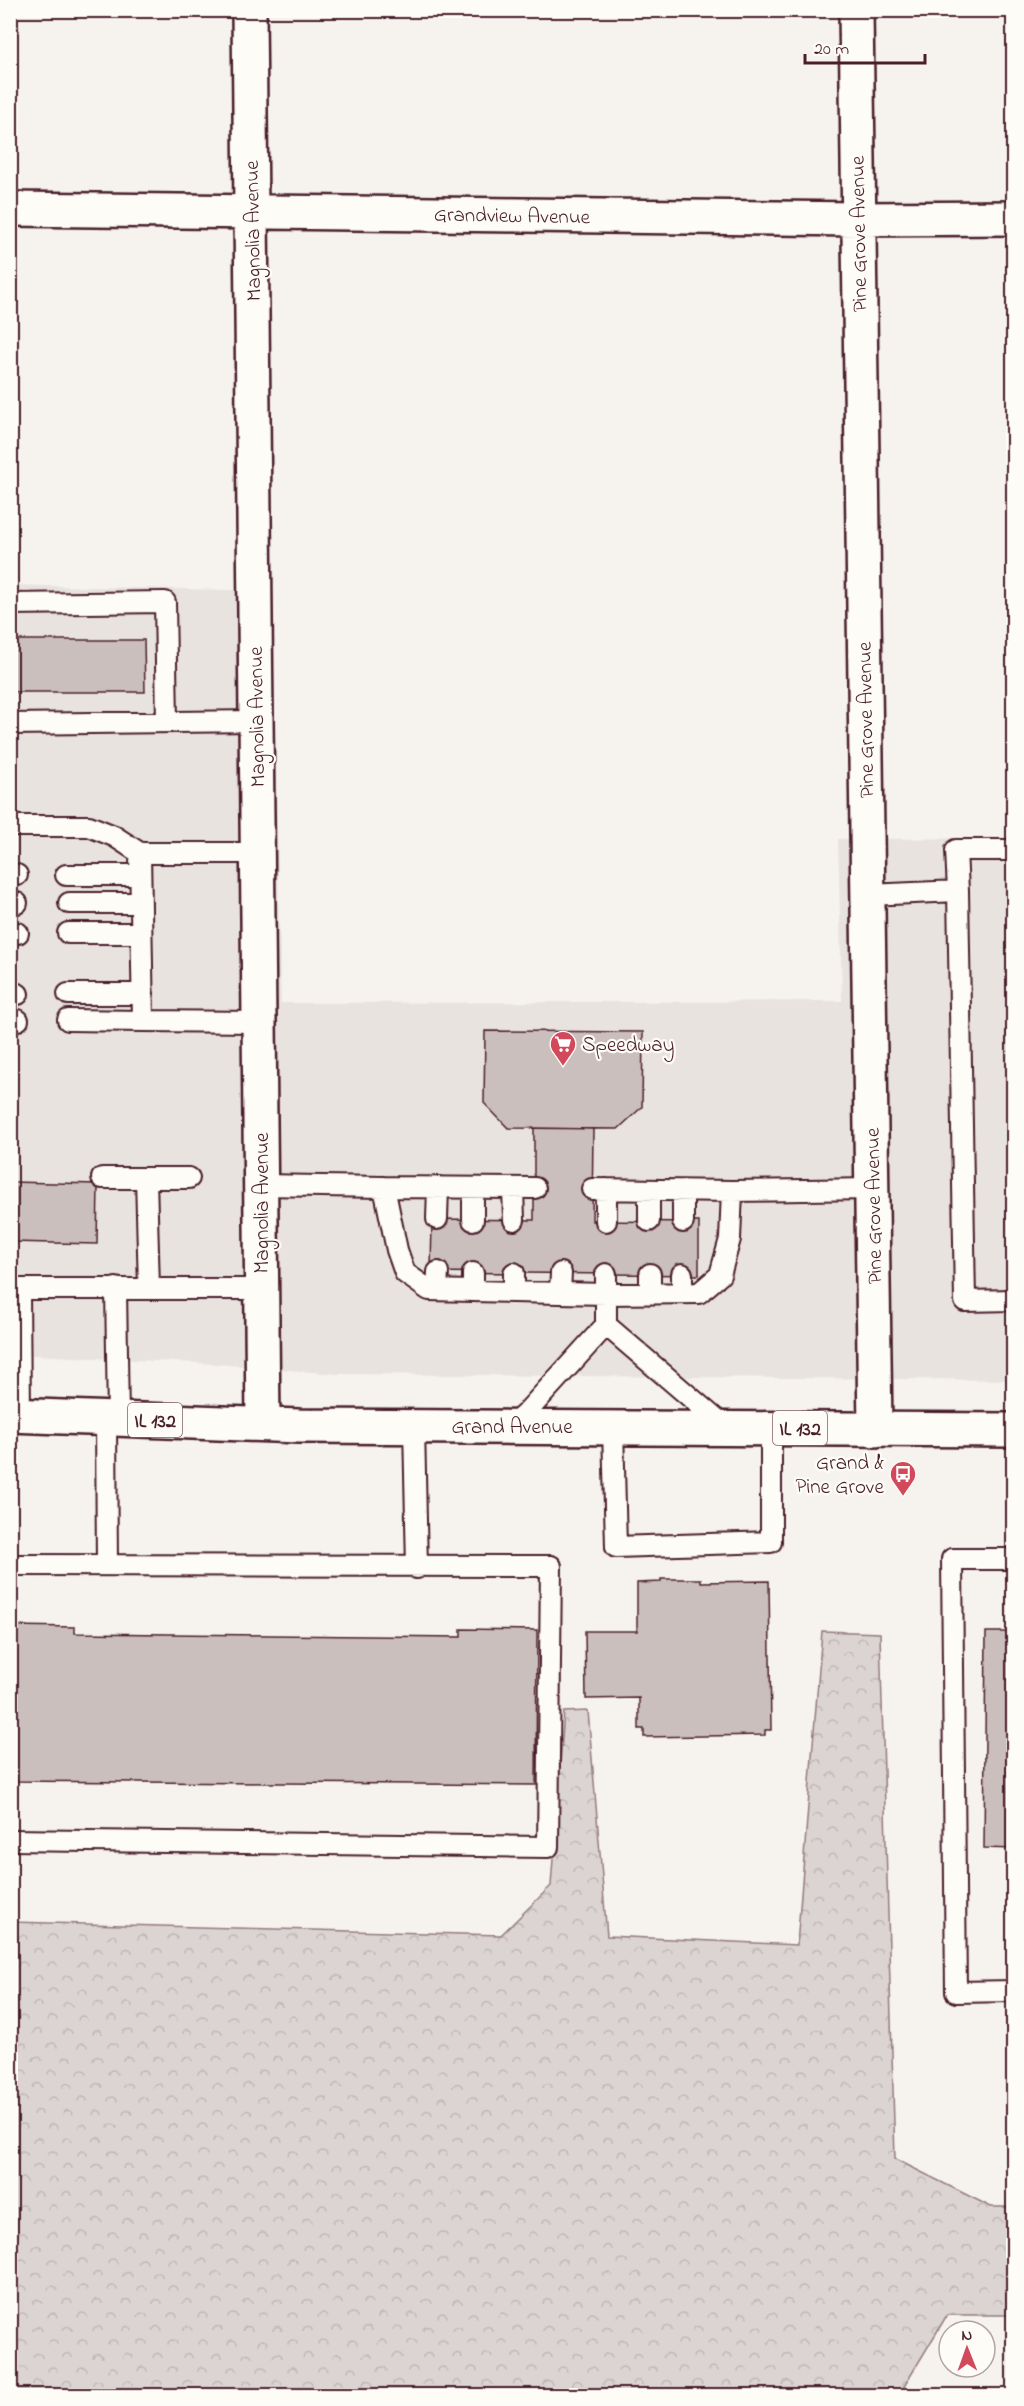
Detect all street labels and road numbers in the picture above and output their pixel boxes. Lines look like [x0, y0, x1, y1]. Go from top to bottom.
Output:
street label: Pine Grove Avenue [844, 155, 876, 312]
street label: Magnolia Avenue [238, 160, 272, 302]
street label: Grandview Avenue [434, 201, 591, 233]
street label: Pine Grove Avenue [851, 641, 883, 798]
street label: Magnolia Avenue [242, 646, 276, 788]
street label: Pine Grove Avenue [859, 1127, 891, 1284]
street label: Magnolia Avenue [248, 1132, 280, 1273]
road number: IL 132 [128, 1403, 182, 1437]
road number: IL 132 [773, 1411, 827, 1445]
street label: Grand Avenue [451, 1413, 573, 1443]

